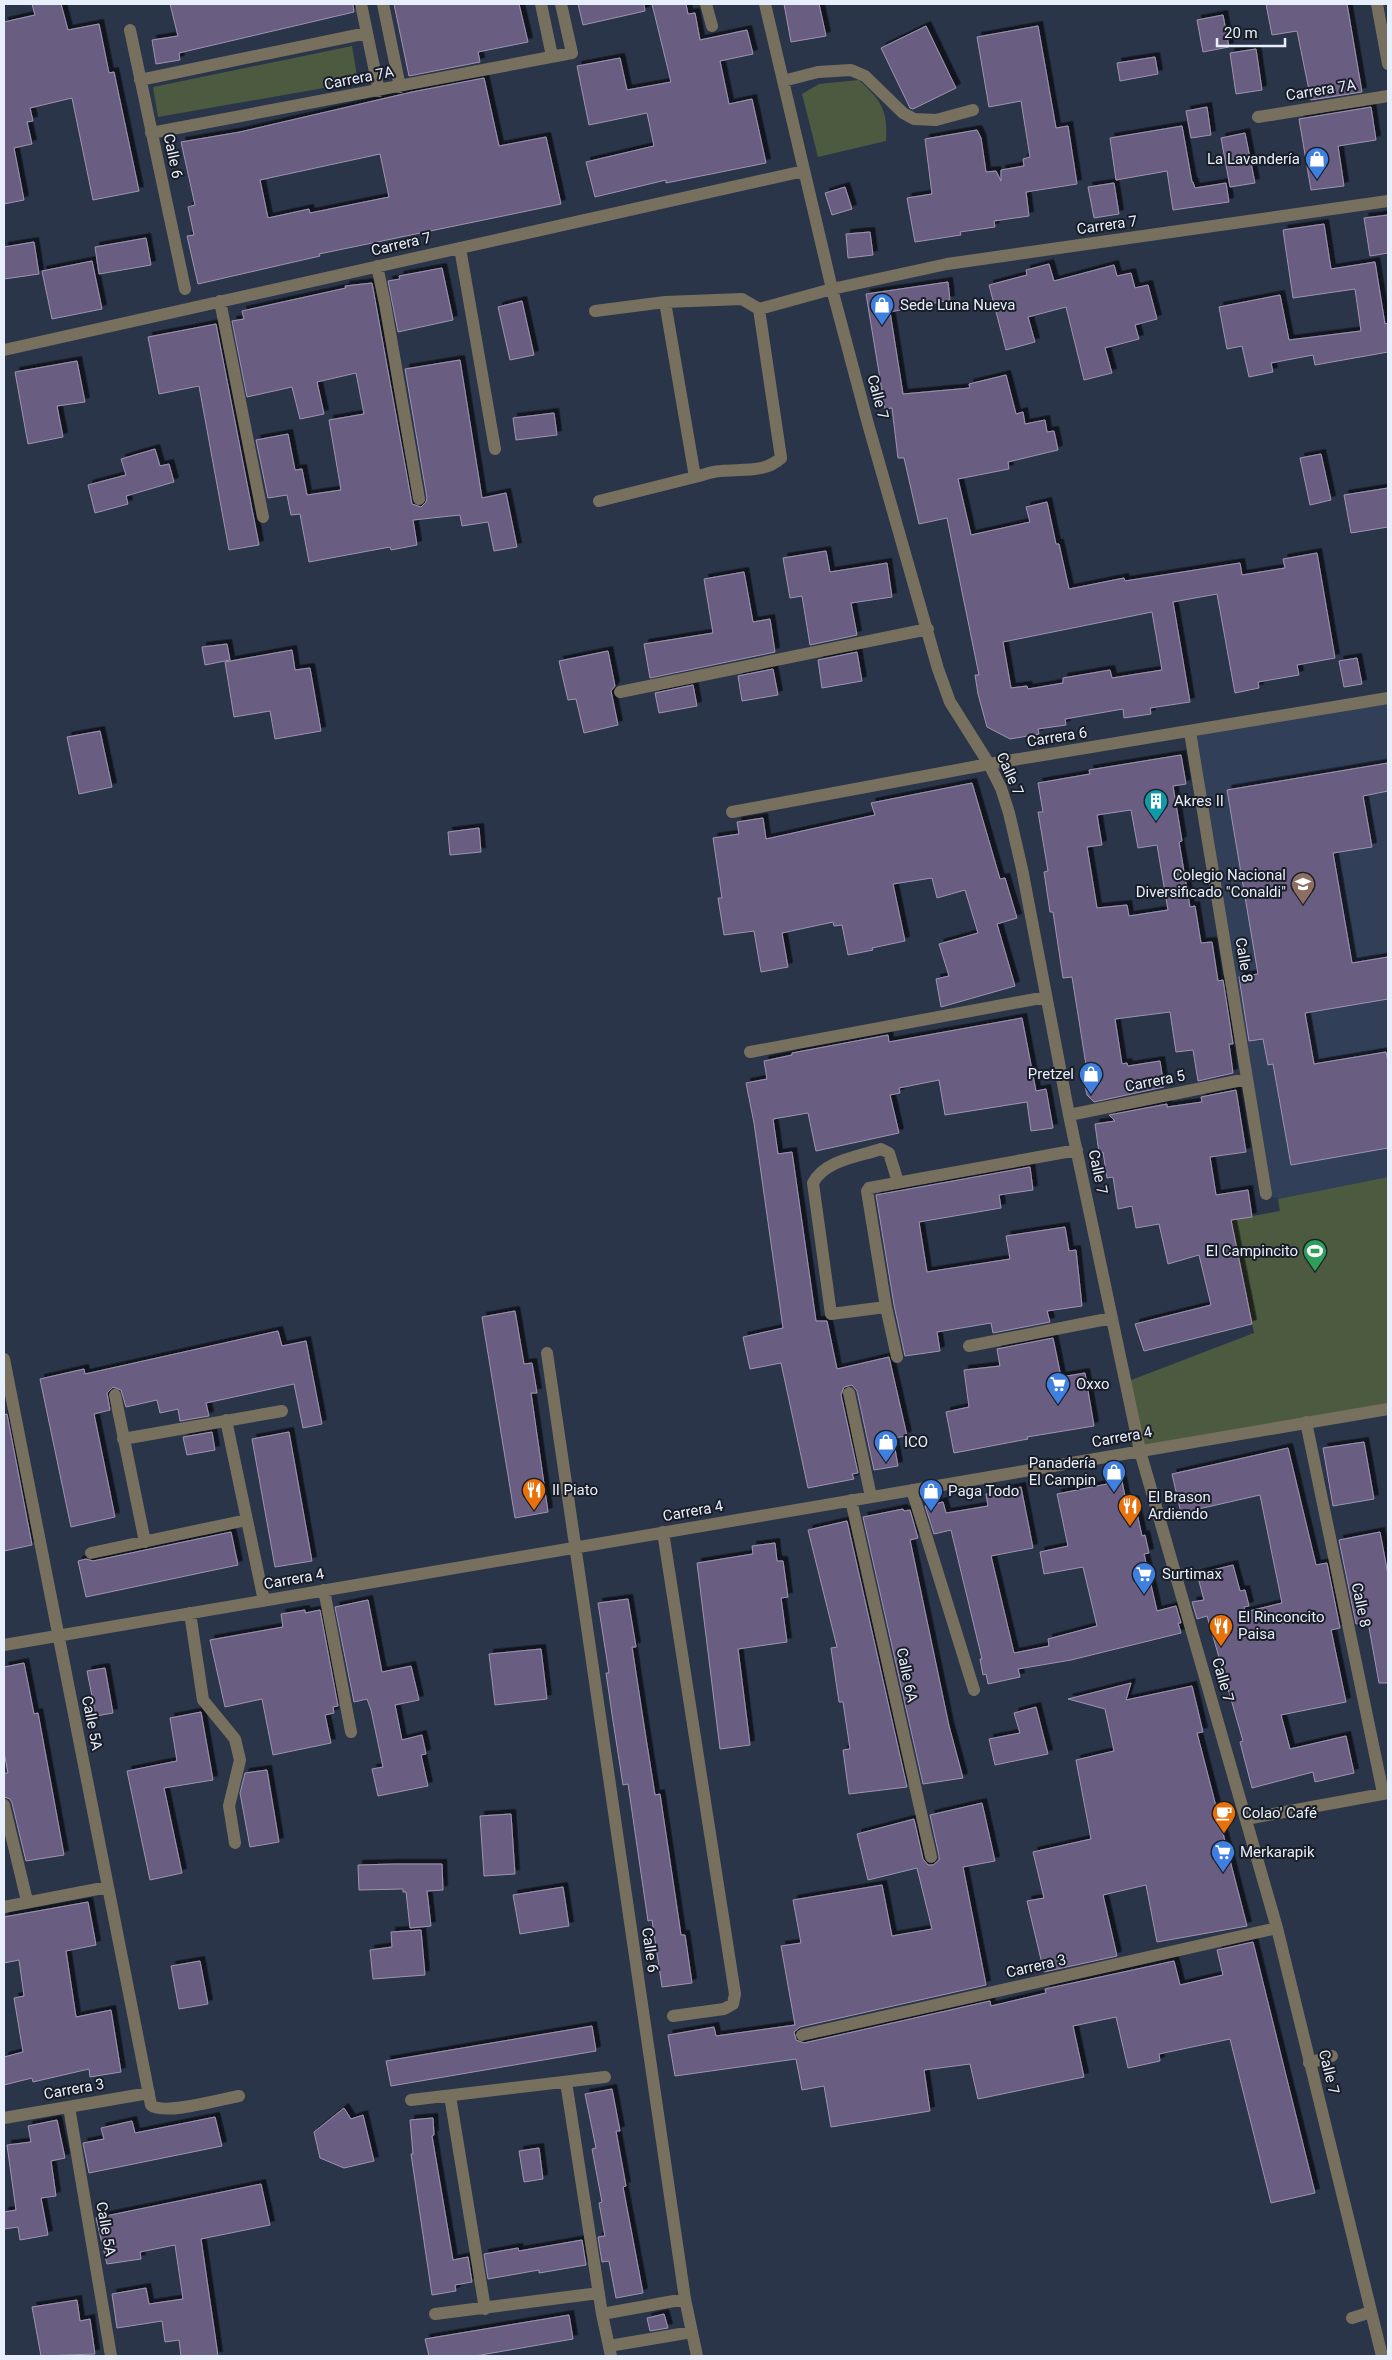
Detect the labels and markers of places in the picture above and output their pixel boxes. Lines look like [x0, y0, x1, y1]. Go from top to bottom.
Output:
shop icon: La Lavandería [1304, 146, 1330, 180]
place label: La Lavandería [1207, 150, 1300, 168]
shop icon: Sede Luna Nueva [869, 292, 895, 326]
place label: Sede Luna Nueva [900, 296, 1015, 314]
building icon: Akres II [1143, 788, 1169, 822]
place label: Akres II [1174, 792, 1224, 810]
place label: Colegio Nacional Diversificado "Conaldi" [1136, 866, 1286, 901]
school or university icon: Colegio Nacional Diversificado "Conaldi" [1290, 871, 1316, 905]
shop icon: Pretzel [1078, 1061, 1104, 1095]
place label: Pretzel [1028, 1065, 1074, 1083]
sports icon: El Campincito [1302, 1238, 1328, 1272]
place label: El Campincito [1206, 1242, 1298, 1260]
supermarket icon: Oxxo [1045, 1371, 1071, 1405]
place label: Oxxo [1076, 1375, 1110, 1393]
shop icon: ICO [873, 1429, 899, 1463]
place label: ICO [904, 1433, 928, 1451]
place label: Panadería El Campin [1029, 1454, 1096, 1489]
shop icon: Panadería El Campin [1101, 1459, 1127, 1493]
restaurant icon: Il Piato [521, 1477, 547, 1511]
shop icon: Paga Todo [918, 1478, 944, 1512]
place label: Il Piato [552, 1481, 598, 1499]
place label: Paga Todo [948, 1482, 1019, 1500]
place label: El Brason Ardiendo [1148, 1488, 1211, 1523]
restaurant icon: El Brason Ardiendo [1117, 1493, 1143, 1527]
supermarket icon: Surtimax [1131, 1561, 1157, 1595]
place label: Surtimax [1162, 1565, 1222, 1583]
place label: El Rinconcito Paisa [1238, 1608, 1325, 1643]
restaurant icon: El Rinconcito Paisa [1208, 1613, 1234, 1647]
cafe icon: Colao' Café [1211, 1800, 1237, 1834]
place label: Colao' Café [1242, 1804, 1317, 1822]
supermarket icon: Merkarapik [1210, 1839, 1236, 1873]
place label: Merkarapik [1240, 1843, 1315, 1861]

